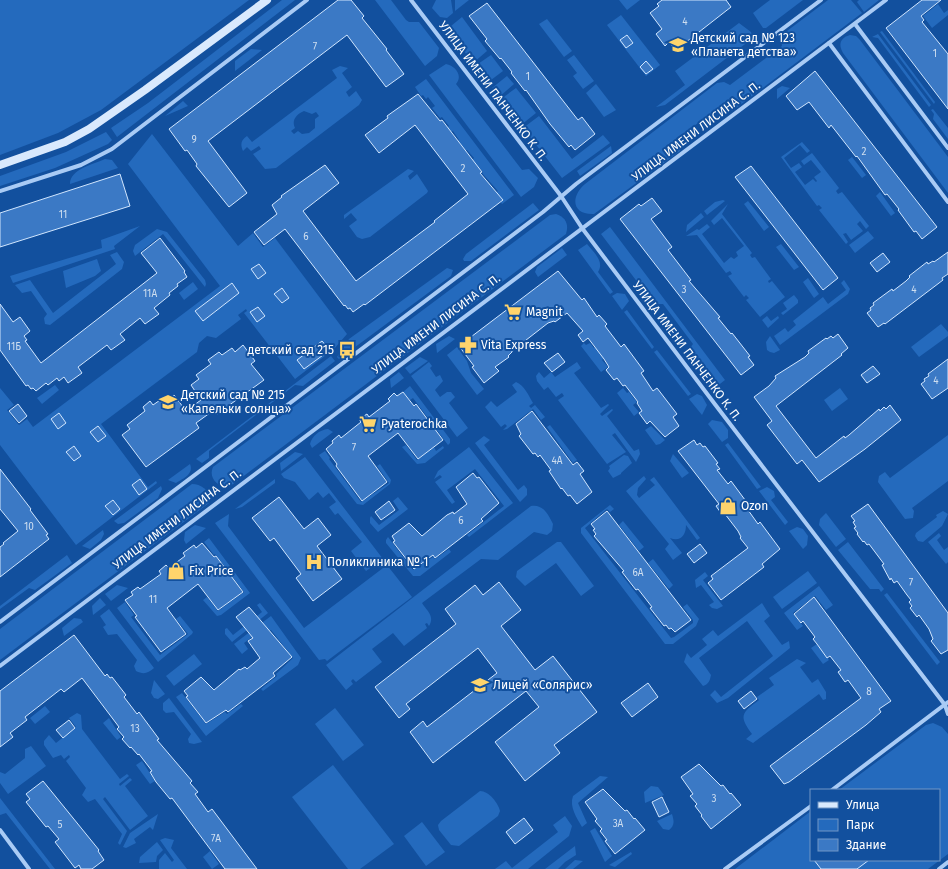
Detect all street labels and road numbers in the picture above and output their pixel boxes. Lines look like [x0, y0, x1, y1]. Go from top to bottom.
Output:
street label: УЛИЦА ИМЕНИ ПАНЧЕНКО К. П. [436, 18, 550, 164]
street label: УЛИЦА ИМЕНИ ЛИСИНА С. П. [629, 78, 763, 184]
street label: УЛИЦА ИМЕНИ ЛИСИНА С. П. [369, 271, 503, 377]
street label: УЛИЦА ИМЕНИ ПАНЧЕНКО К. П. [630, 278, 744, 424]
street label: УЛИЦА ИМЕНИ ЛИСИНА С. П. [110, 466, 244, 572]

